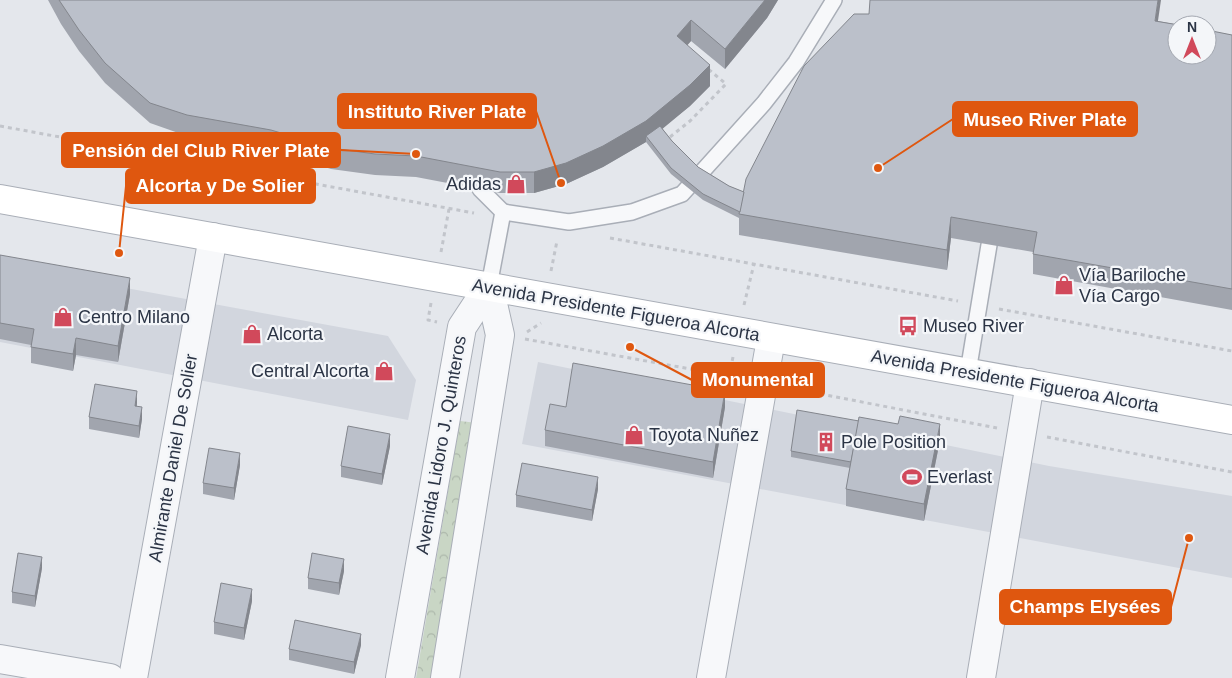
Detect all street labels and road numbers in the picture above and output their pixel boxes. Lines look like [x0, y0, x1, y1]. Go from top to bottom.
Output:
street label: Avenida Presidente Figueroa Alcorta [471, 275, 762, 345]
street label: Avenida Lidoro J. Quinteros [412, 334, 470, 556]
street label: Avenida Presidente Figueroa Alcorta [870, 346, 1161, 416]
street label: Almirante Daniel De Solier [145, 352, 201, 564]

